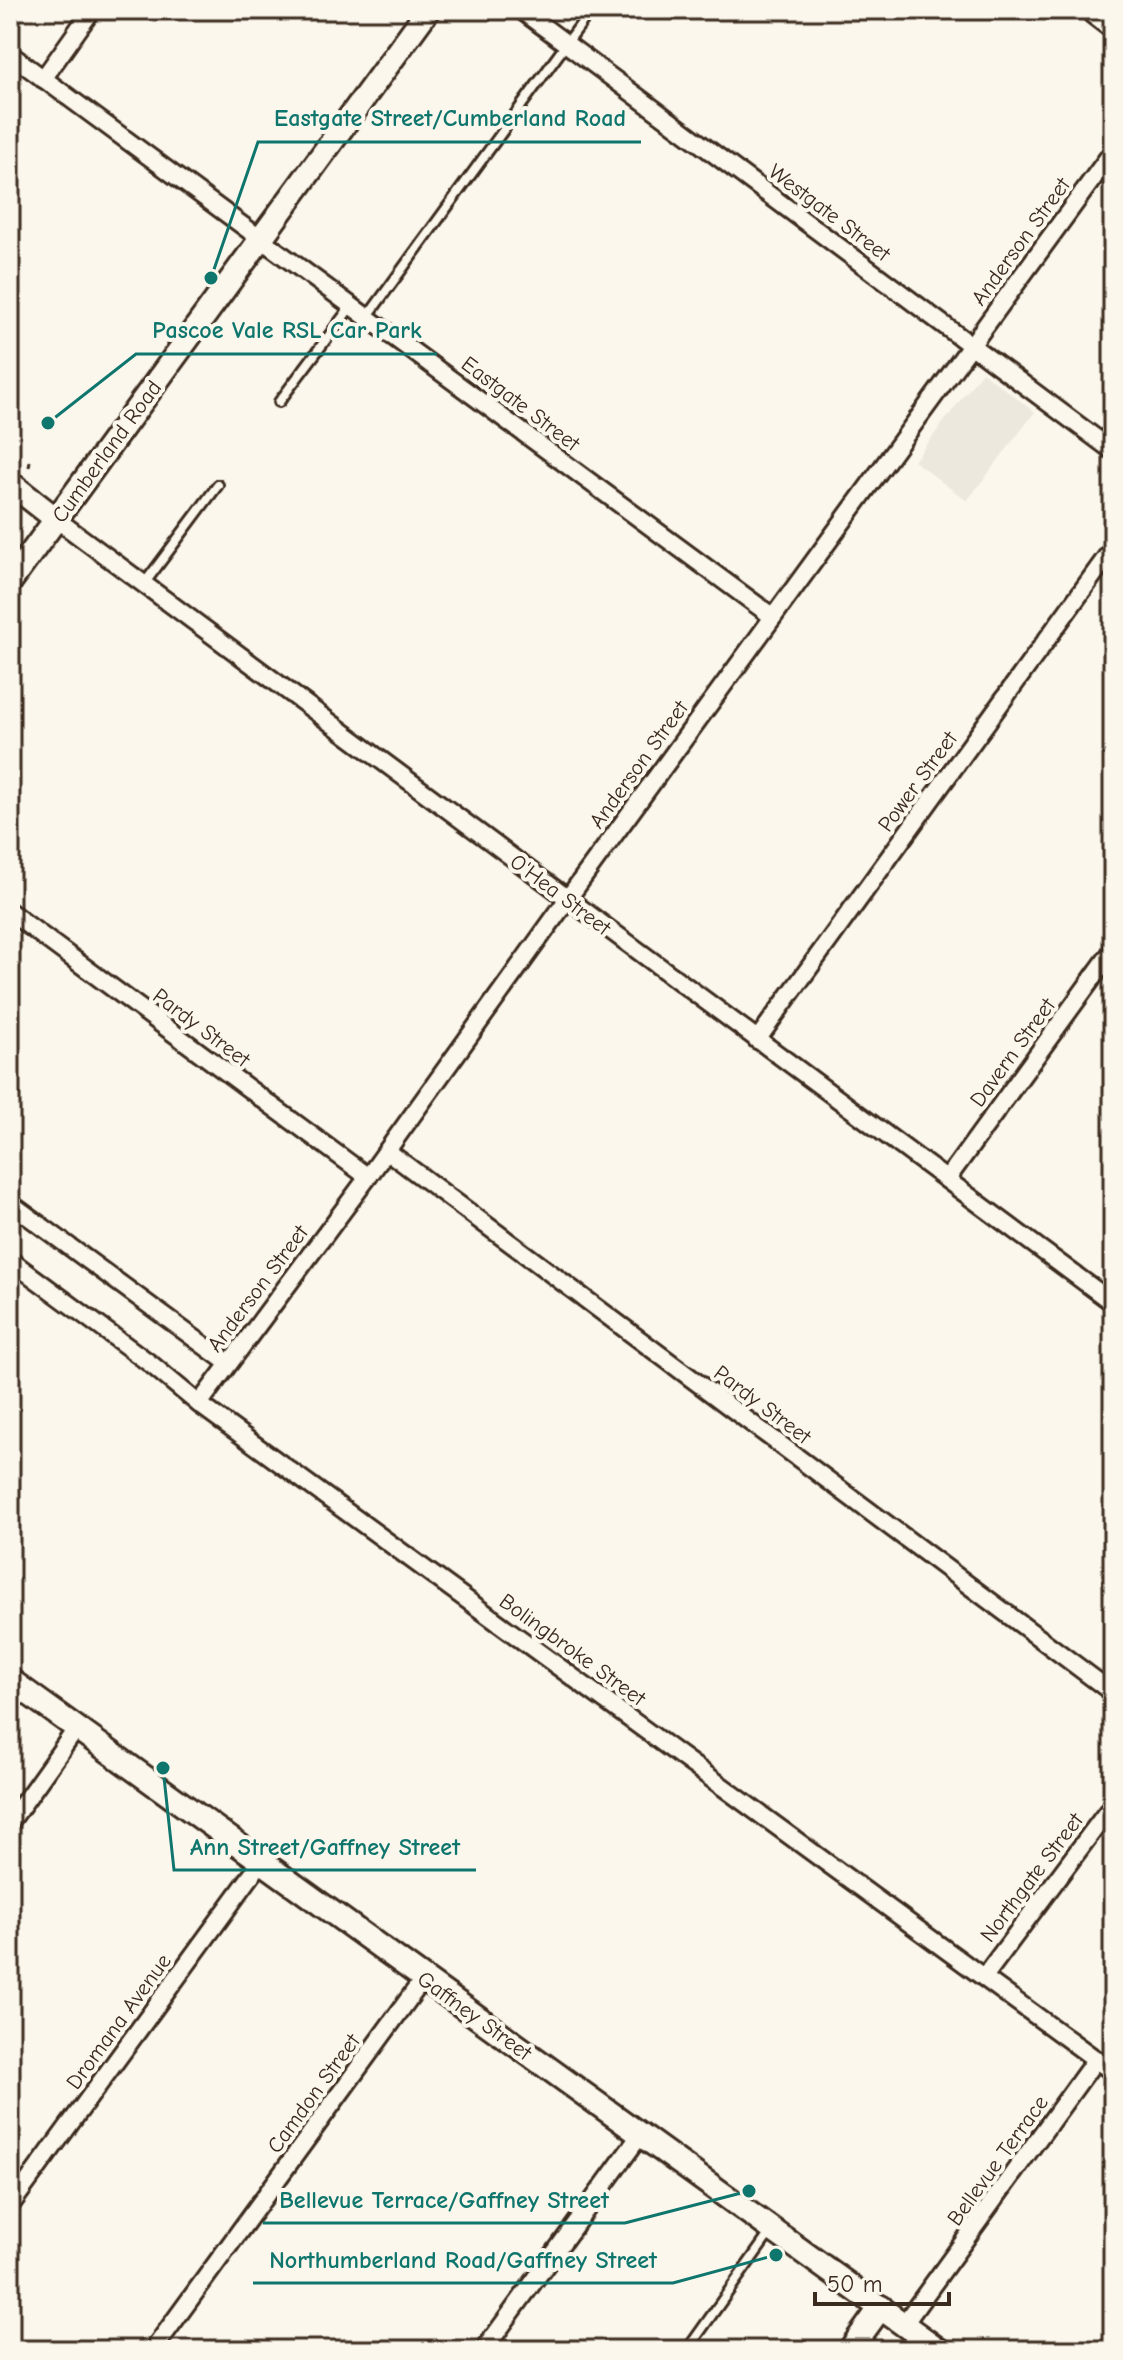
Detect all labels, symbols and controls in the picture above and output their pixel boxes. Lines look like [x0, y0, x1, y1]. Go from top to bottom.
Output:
callout: Eastgate Street/Cumberland Road [258, 94, 641, 142]
text: Eastgate Street/Cumberland Road [274, 104, 626, 132]
street label: Westgate Street [763, 159, 896, 267]
street label: Anderson Street [966, 172, 1076, 311]
callout: Pascoe Vale RSL Car Park [136, 306, 437, 354]
text: Pascoe Vale RSL Car Park [152, 316, 422, 344]
street label: Eastgate Street [456, 351, 585, 457]
street label: Cumberland Road [47, 375, 167, 528]
street label: Anderson Street [584, 695, 694, 834]
street label: Power Street [873, 726, 963, 837]
street label: O'Hea Street [505, 849, 616, 941]
street label: Pardy Street [148, 983, 256, 1073]
street label: Davern Street [965, 992, 1061, 1112]
street label: Anderson Street [202, 1220, 314, 1357]
street label: Pardy Street [709, 1360, 817, 1450]
street label: Bolingbroke Street [494, 1588, 651, 1712]
street label: Northgate Street [975, 1807, 1089, 1947]
callout: Ann Street/Gaffney Street [174, 1822, 476, 1870]
text: Ann Street/Gaffney Street [190, 1833, 461, 1861]
street label: Dromana Avenue [61, 1949, 177, 2094]
street label: Gaffney Street [412, 1966, 537, 2066]
street label: Camdon Street [262, 2028, 366, 2158]
street label: Bellevue Terrace [942, 2090, 1054, 2231]
callout: Bellevue Terrace/Gaffney Street [263, 2175, 625, 2223]
text: Bellevue Terrace/Gaffney Street [279, 2186, 610, 2214]
callout: Northumberland Road/Gaffney Street [253, 2235, 673, 2283]
text: Northumberland Road/Gaffney Street [269, 2246, 658, 2274]
scale bar [815, 2256, 949, 2306]
text: 50 m [827, 2270, 883, 2298]

